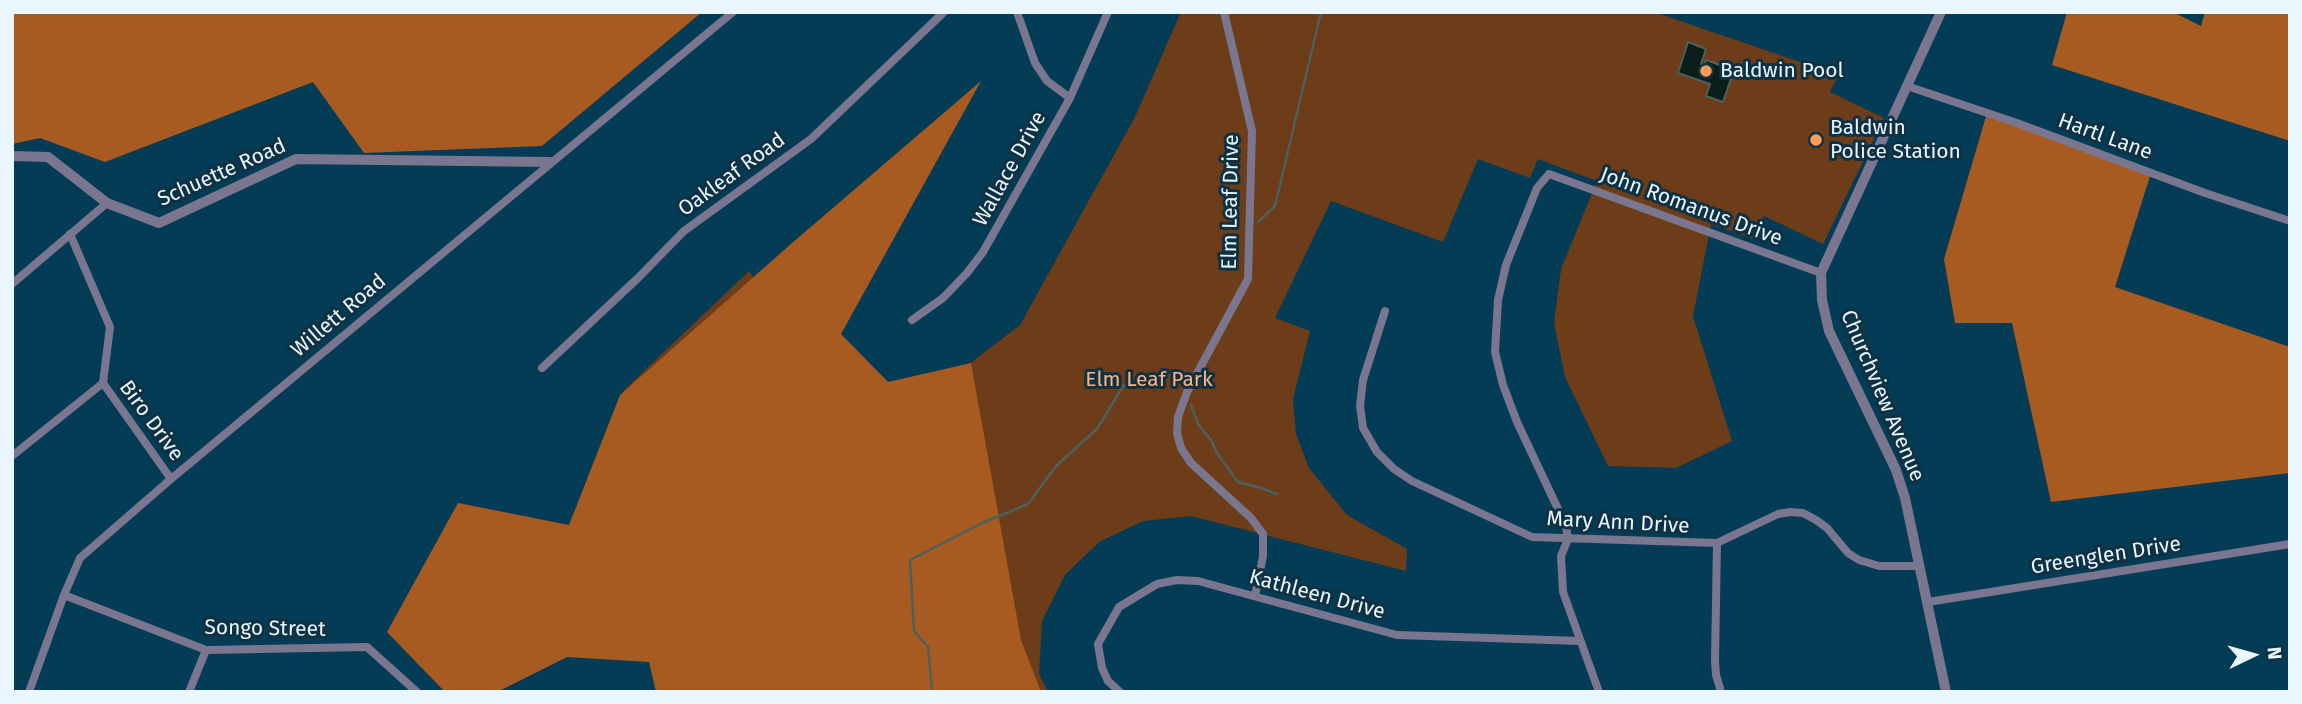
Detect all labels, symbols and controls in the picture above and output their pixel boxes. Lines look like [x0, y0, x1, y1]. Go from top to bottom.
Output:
place label: Baldwin Pool [1720, 58, 1844, 84]
marker: Baldwin Pool [1698, 63, 1714, 79]
street label: Wallace Drive [968, 107, 1052, 231]
street label: Hartl Lane [2054, 108, 2156, 166]
place label: Baldwin Police Station [1830, 115, 1961, 165]
street label: Oakleaf Road [674, 128, 790, 222]
marker: Baldwin Police Station [1808, 132, 1824, 148]
street label: Schuette Road [154, 133, 290, 213]
street label: Elm Leaf Drive [1217, 134, 1245, 270]
street label: John Romanus Drive [1596, 162, 1786, 252]
street label: Willett Road [286, 269, 392, 363]
street label: Churchview Avenue [1834, 306, 1930, 486]
park label: Elm Leaf Park [1085, 367, 1213, 393]
street label: Biro Drive [113, 376, 189, 466]
street label: Mary Ann Drive [1546, 507, 1690, 539]
street label: Greenglen Drive [2029, 532, 2183, 580]
street label: Kathleen Drive [1246, 565, 1388, 625]
street label: Songo Street [204, 615, 326, 643]
north arrow [2218, 620, 2288, 690]
text: N [2262, 646, 2286, 660]

